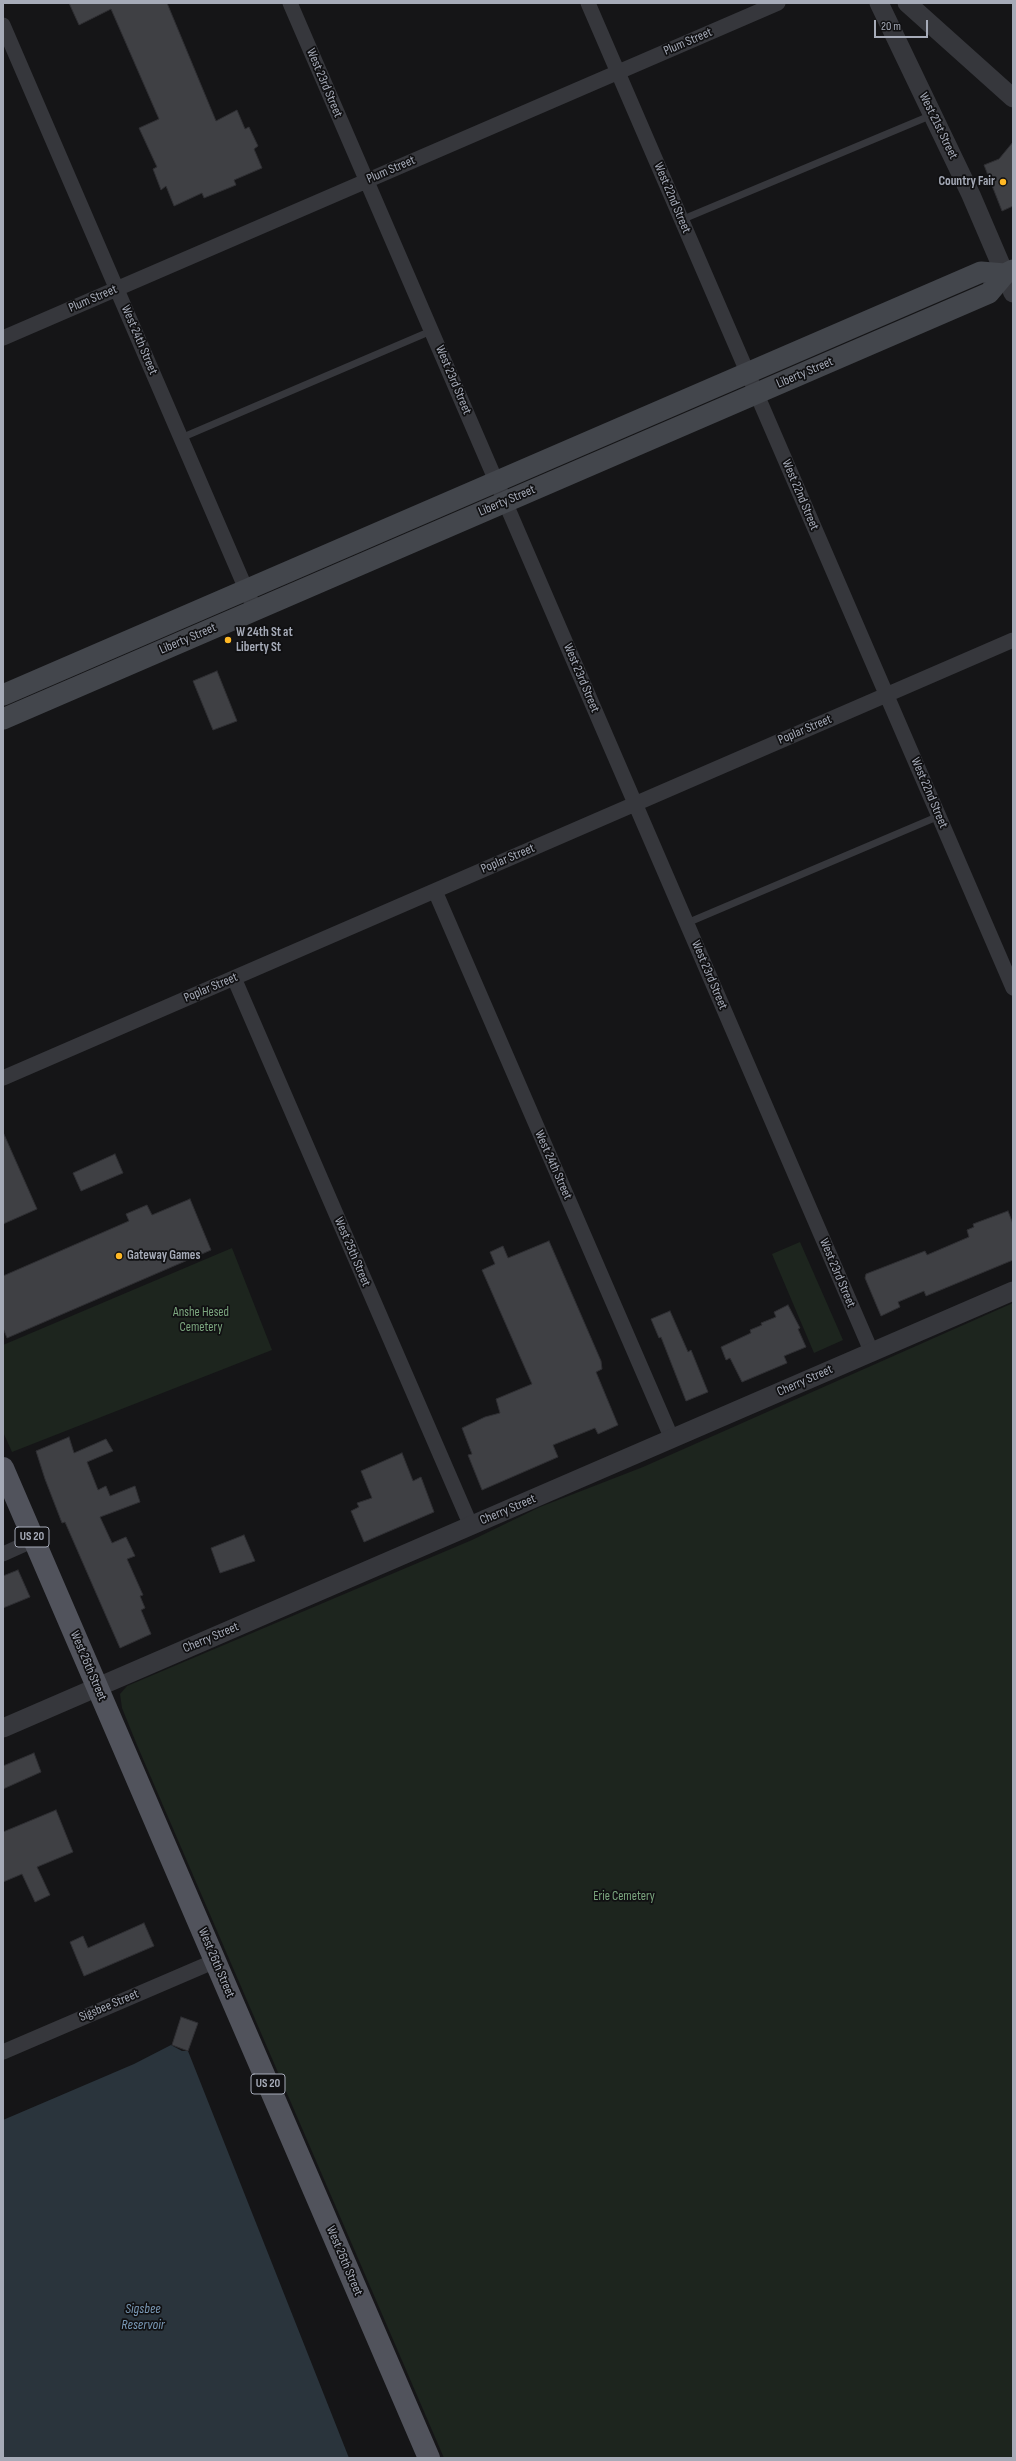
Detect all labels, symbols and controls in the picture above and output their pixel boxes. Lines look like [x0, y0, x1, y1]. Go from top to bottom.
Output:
scale bar [876, 12, 930, 38]
text: 20 m [881, 19, 901, 34]
street label: Plum Street [661, 25, 715, 59]
street label: West 23rd Street [302, 46, 346, 120]
street label: West 21st Street [915, 90, 961, 162]
street label: Plum Street [364, 153, 418, 187]
street label: West 22nd Street [650, 160, 694, 236]
place label: Country Fair [938, 174, 995, 190]
marker: Country Fair [998, 177, 1008, 187]
street label: Plum Street [66, 282, 120, 316]
street label: West 24th Street [117, 303, 161, 377]
street label: West 23rd Street [431, 343, 475, 417]
street label: Liberty Street [774, 354, 836, 392]
street label: West 22nd Street [778, 457, 822, 533]
street label: Liberty Street [476, 482, 538, 520]
street label: Liberty Street [157, 620, 219, 658]
place label: W 24th St at Liberty St [236, 625, 293, 656]
marker: W 24th St at Liberty St [223, 635, 233, 645]
street label: West 23rd Street [559, 641, 603, 715]
street label: Poplar Street [776, 712, 834, 748]
street label: West 22nd Street [907, 755, 951, 831]
street label: Poplar Street [479, 841, 537, 877]
street label: West 23rd Street [687, 938, 731, 1012]
street label: Poplar Street [182, 970, 240, 1006]
street label: West 24th Street [531, 1128, 575, 1202]
street label: West 25th Street [330, 1215, 374, 1289]
street label: West 23rd Street [815, 1236, 859, 1310]
place label: Gateway Games [127, 1248, 200, 1264]
marker: Gateway Games [114, 1251, 124, 1261]
park label: Anshe Hesed Cemetery [173, 1305, 229, 1336]
street label: Cherry Street [775, 1362, 835, 1400]
street label: Cherry Street [478, 1491, 538, 1529]
road number: US 20 [15, 1527, 49, 1547]
street label: Cherry Street [181, 1619, 241, 1657]
street label: West 26th Street [66, 1629, 110, 1703]
park label: Erie Cemetery [593, 1889, 655, 1905]
street label: West 26th Street [194, 1926, 238, 2000]
street label: Sigsbee Street [77, 1986, 141, 2026]
road number: US 20 [251, 2074, 285, 2094]
street label: West 26th Street [322, 2224, 366, 2298]
water label: Sigsbee Reservoir [121, 2301, 165, 2334]

